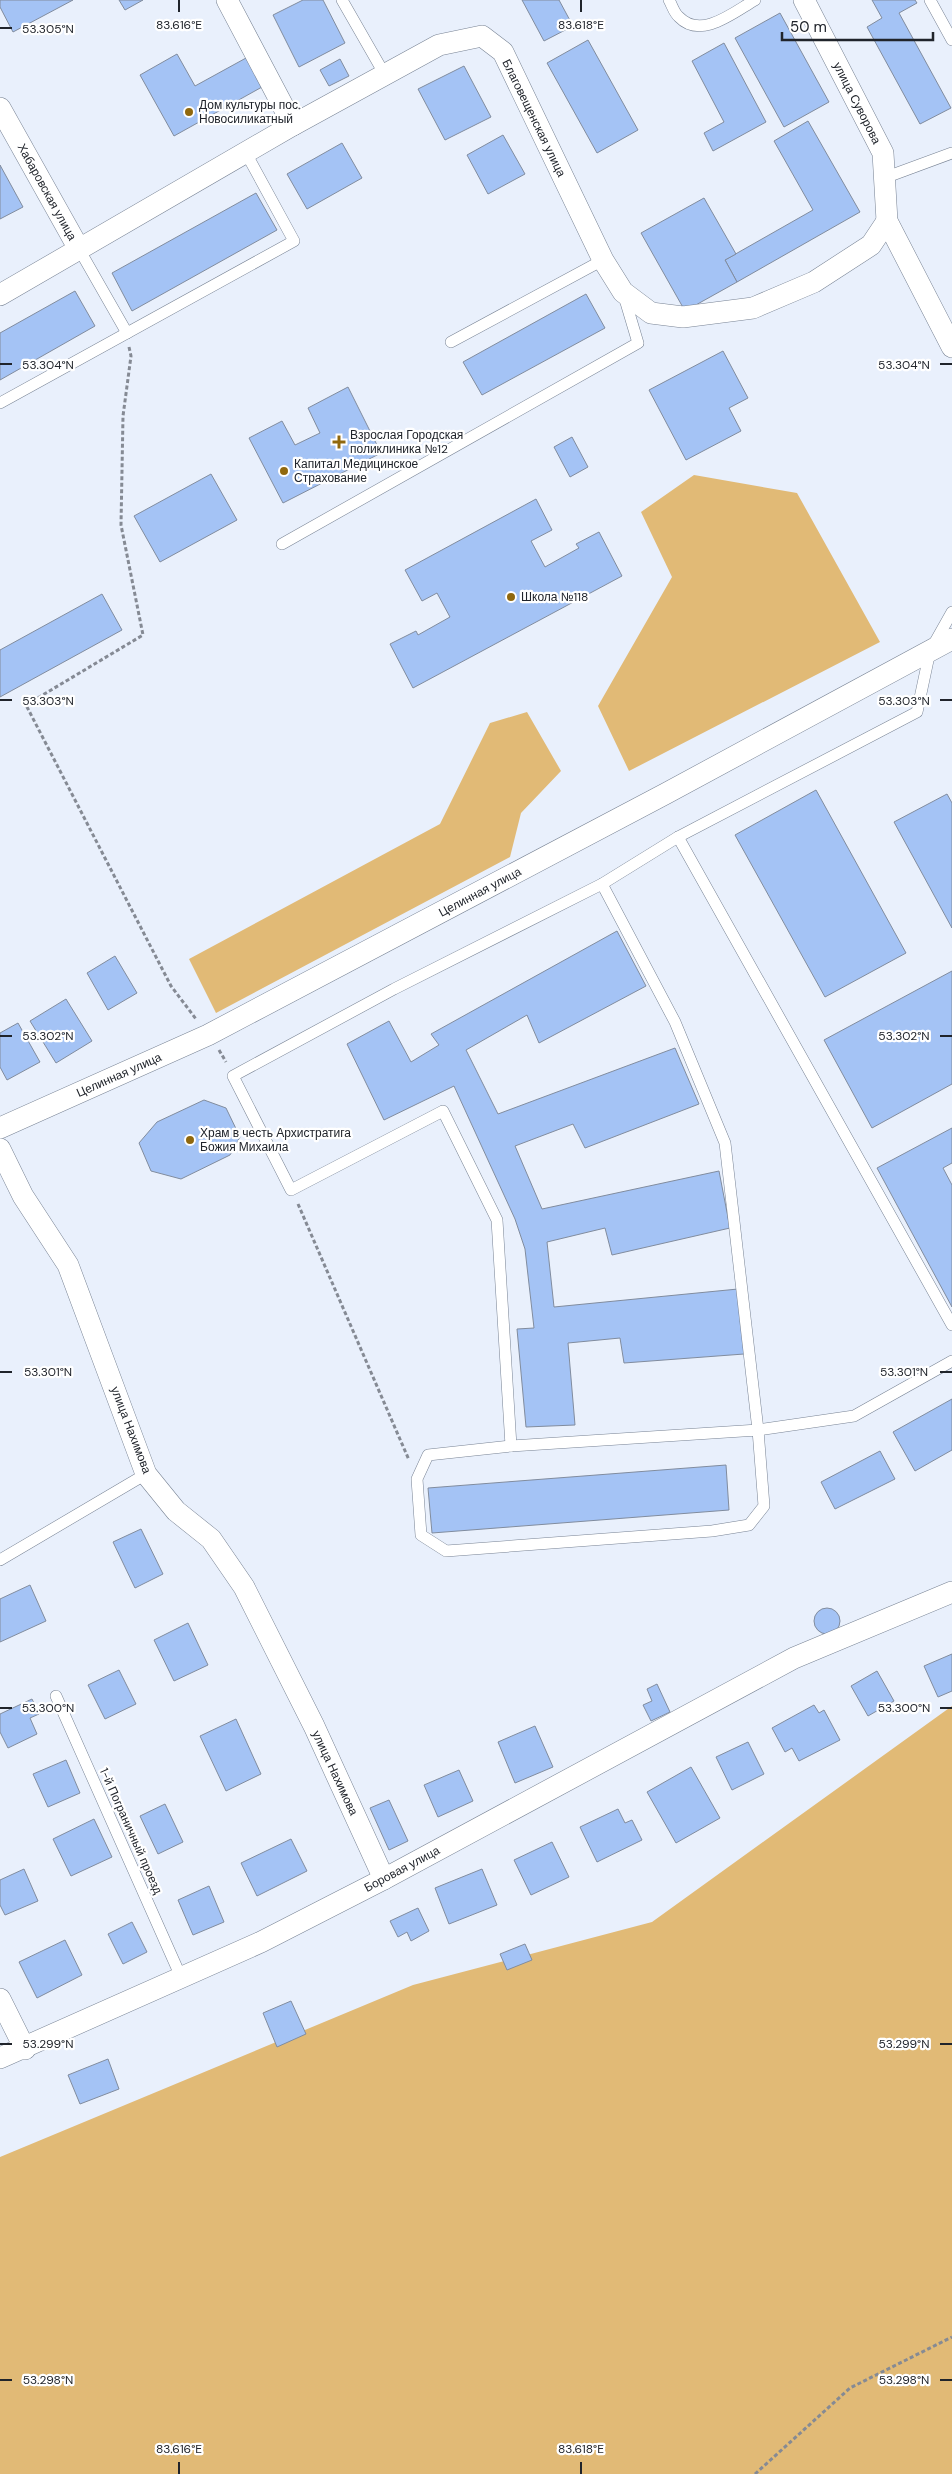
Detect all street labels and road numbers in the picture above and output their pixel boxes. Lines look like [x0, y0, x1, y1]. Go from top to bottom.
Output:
street label: Благовещенская улица [499, 57, 570, 180]
street label: улица Суворова [829, 59, 885, 147]
street label: Хабаровская улица [14, 141, 80, 244]
street label: Целинная улица [436, 863, 524, 921]
street label: Целинная улица [74, 1049, 164, 1101]
street label: улица Нахимова [107, 1384, 155, 1476]
street label: улица Нахимова [308, 1728, 362, 1818]
street label: 1-й Пограничный проезд [96, 1765, 166, 1897]
street label: Боровая улица [361, 1842, 443, 1896]

